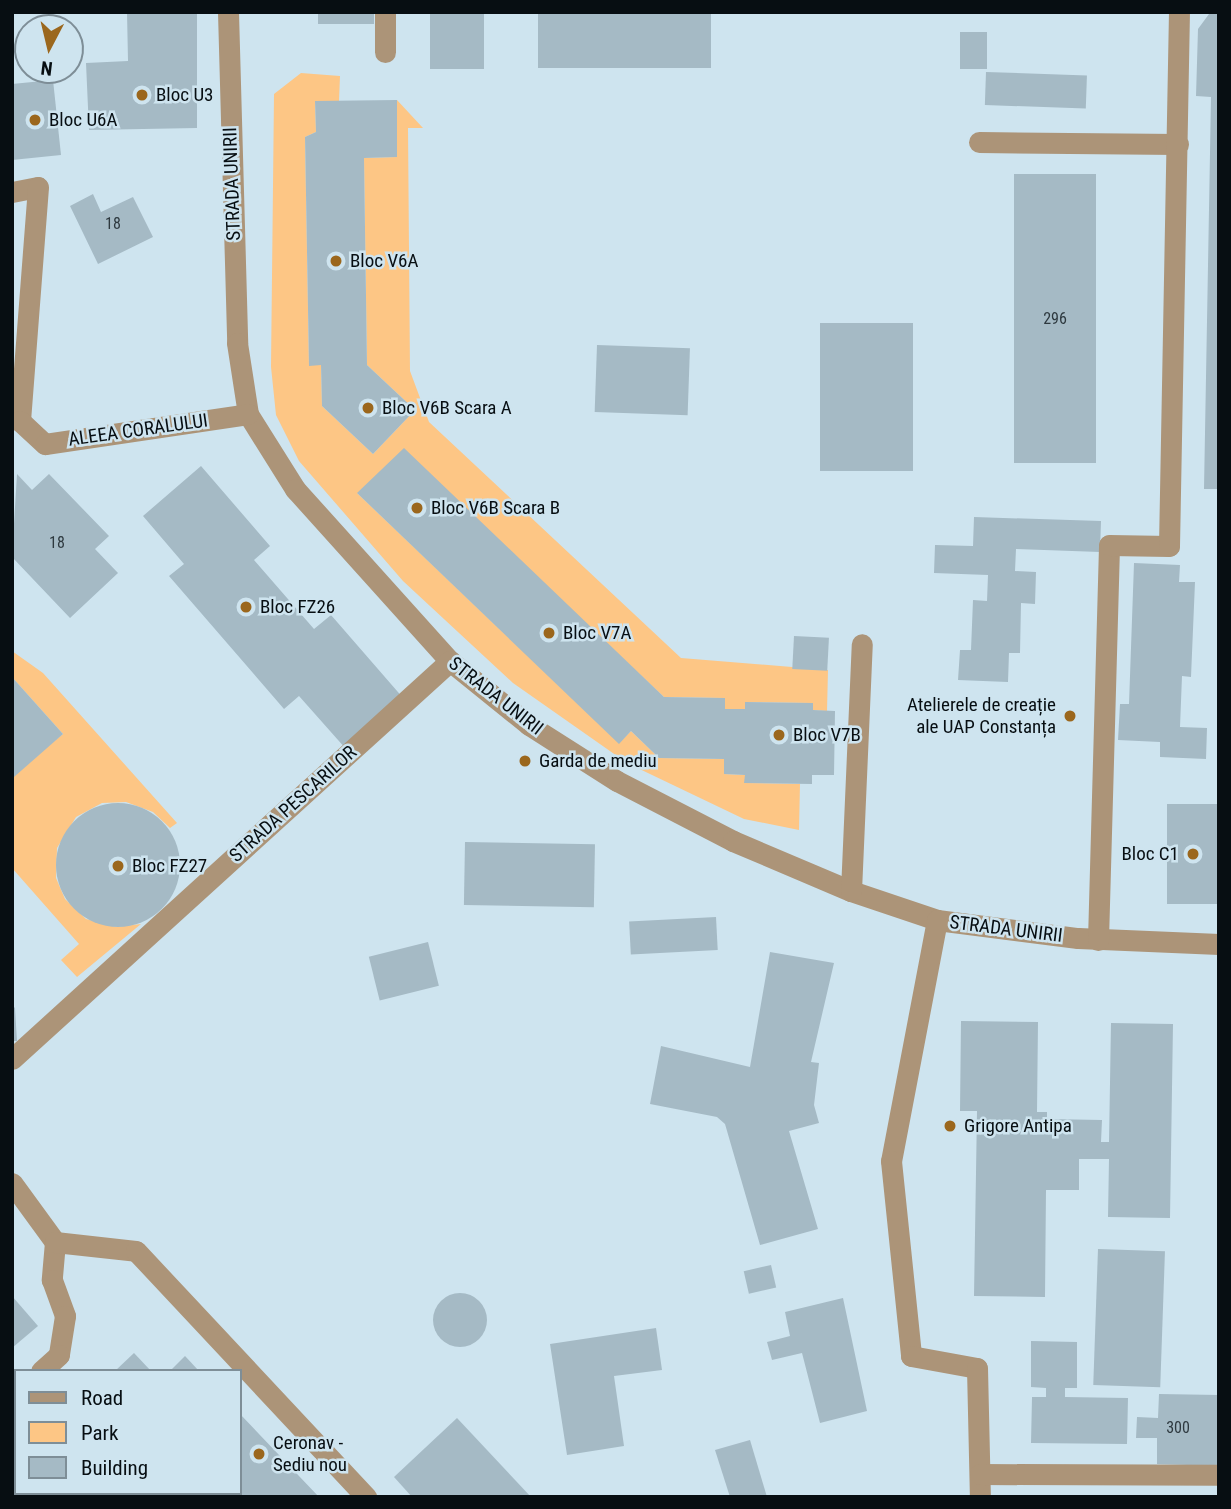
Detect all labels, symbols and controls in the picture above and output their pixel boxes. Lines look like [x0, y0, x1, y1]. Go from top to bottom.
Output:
north arrow [14, 14, 84, 84]
text: N [39, 56, 54, 80]
place label: Bloc U3 [156, 84, 213, 106]
marker: Bloc U3 [134, 87, 150, 103]
place label: Bloc U6A [49, 109, 117, 131]
marker: Bloc U6A [27, 112, 43, 128]
street label: STRADA UNIRII [219, 127, 245, 241]
house number: 18 [105, 214, 121, 234]
place label: Bloc V6A [350, 250, 418, 272]
marker: Bloc V6A [328, 253, 344, 269]
house number: 296 [1043, 309, 1067, 329]
place label: Bloc V6B Scara A [382, 397, 512, 419]
marker: Bloc V6B Scara A [360, 400, 376, 416]
street label: ALEEA CORALULUI [67, 409, 209, 451]
place label: Bloc V6B Scara B [431, 497, 560, 519]
marker: Bloc V6B Scara B [409, 500, 425, 516]
house number: 18 [49, 533, 65, 553]
place label: Bloc FZ26 [260, 596, 335, 618]
marker: Bloc FZ26 [238, 599, 254, 615]
place label: Bloc V7A [563, 622, 631, 644]
marker: Bloc V7A [541, 625, 557, 641]
street label: STRADA UNIRII [444, 652, 548, 740]
place label: Atelierele de creație ale UAP Constanța [907, 694, 1056, 738]
marker: Atelierele de creație ale UAP Constanța [1062, 708, 1078, 724]
place label: Bloc V7B [793, 724, 861, 746]
marker: Bloc V7B [771, 727, 787, 743]
street label: STRADA PESCARILOR [225, 741, 361, 867]
place label: Garda de mediu [539, 750, 657, 772]
marker: Garda de mediu [517, 753, 533, 769]
place label: Bloc C1 [1121, 843, 1179, 865]
marker: Bloc C1 [1185, 846, 1201, 862]
place label: Bloc FZ27 [132, 855, 207, 877]
marker: Bloc FZ27 [110, 858, 126, 874]
street label: STRADA UNIRII [948, 911, 1064, 947]
place label: Grigore Antipa [964, 1115, 1072, 1137]
marker: Grigore Antipa [942, 1118, 958, 1134]
legend [14, 1369, 242, 1495]
text: Road [81, 1386, 123, 1410]
house number: 300 [1166, 1418, 1190, 1438]
text: Park [81, 1421, 118, 1445]
place label: Ceronav - Sediu nou [273, 1432, 347, 1476]
marker: Ceronav - Sediu nou [251, 1446, 267, 1462]
text: Building [81, 1456, 148, 1480]

